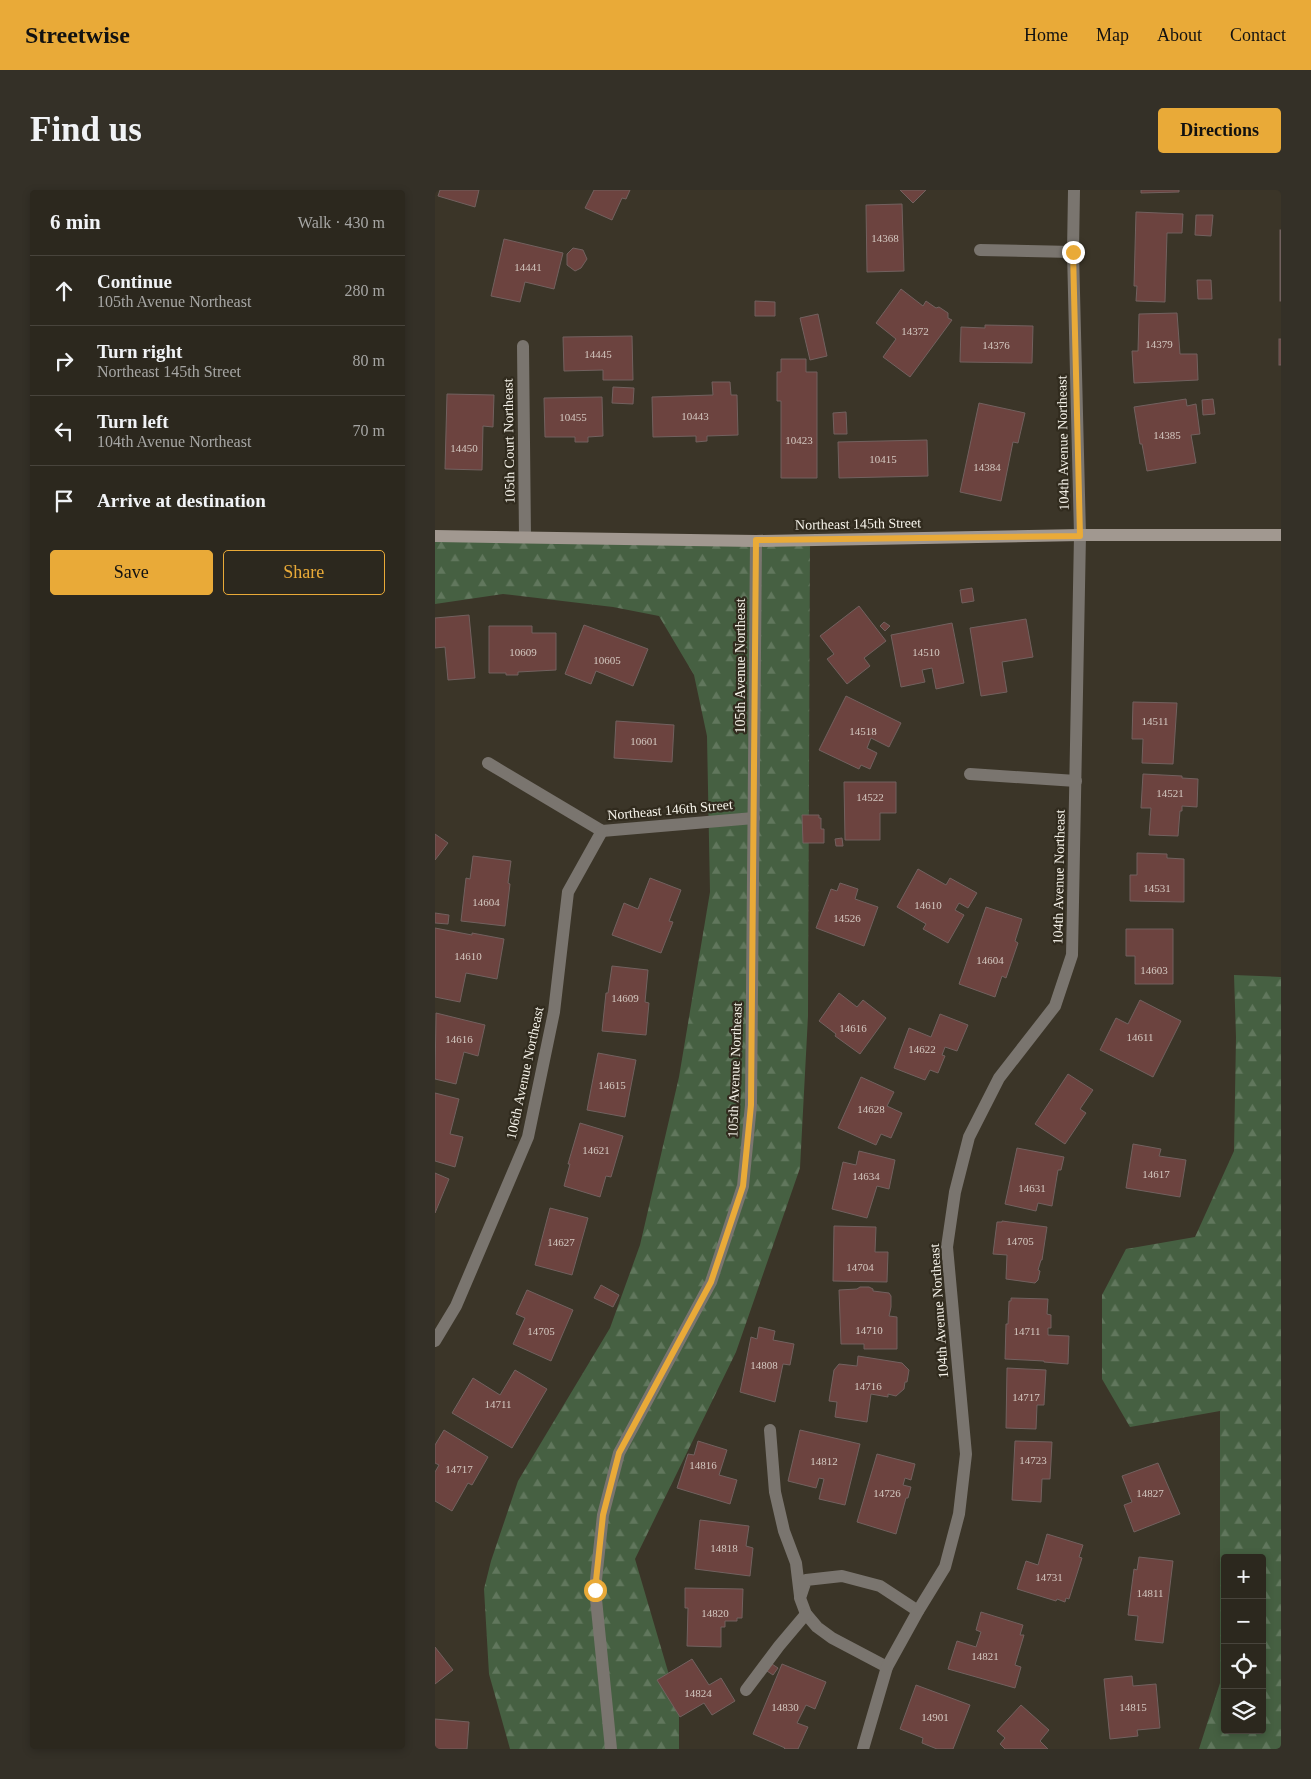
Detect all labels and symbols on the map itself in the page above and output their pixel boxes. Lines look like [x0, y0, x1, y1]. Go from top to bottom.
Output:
house number: 14368 [871, 232, 899, 244]
route end [1062, 241, 1085, 264]
house number: 14441 [514, 261, 542, 273]
house number: 14372 [901, 325, 929, 337]
house number: 14379 [1145, 338, 1173, 350]
house number: 14376 [982, 339, 1010, 351]
house number: 14445 [584, 348, 612, 360]
street label: 104th Avenue Northeast [1054, 375, 1072, 511]
street label: 105th Court Northeast [500, 378, 518, 504]
house number: 10443 [681, 410, 709, 422]
house number: 10455 [559, 411, 587, 423]
house number: 14385 [1153, 429, 1181, 441]
house number: 10423 [785, 434, 813, 446]
house number: 14450 [450, 442, 478, 454]
house number: 10415 [869, 453, 897, 465]
house number: 14384 [973, 461, 1001, 473]
street label: Northeast 145th Street [795, 515, 921, 533]
street label: 105th Avenue Northeast [733, 598, 748, 734]
house number: 10609 [509, 646, 537, 658]
house number: 14510 [912, 646, 940, 658]
house number: 10605 [593, 654, 621, 666]
house number: 14511 [1141, 715, 1169, 727]
house number: 14518 [849, 725, 877, 737]
house number: 10601 [630, 735, 658, 747]
house number: 14521 [1156, 787, 1184, 799]
house number: 14522 [856, 791, 884, 803]
street label: Northeast 146th Street [607, 797, 734, 823]
street label: 104th Avenue Northeast [1050, 809, 1068, 945]
house number: 14531 [1143, 882, 1171, 894]
house number: 14604 [472, 896, 500, 908]
house number: 14610 [914, 899, 942, 911]
house number: 14526 [833, 912, 861, 924]
house number: 14610 [454, 950, 482, 962]
house number: 14604 [976, 954, 1004, 966]
house number: 14603 [1140, 964, 1168, 976]
house number: 14609 [611, 992, 639, 1004]
street label: 105th Avenue Northeast [725, 1002, 745, 1138]
street label: 106th Avenue Northeast [504, 1005, 546, 1141]
house number: 14616 [839, 1022, 867, 1034]
house number: 14611 [1126, 1031, 1154, 1043]
house number: 14616 [445, 1033, 473, 1045]
house number: 14622 [908, 1043, 936, 1055]
house number: 14615 [598, 1079, 626, 1091]
house number: 14628 [857, 1103, 885, 1115]
house number: 14621 [582, 1144, 610, 1156]
house number: 14617 [1142, 1168, 1170, 1180]
house number: 14634 [852, 1170, 880, 1182]
house number: 14631 [1018, 1182, 1046, 1194]
house number: 14705 [1006, 1235, 1034, 1247]
house number: 14627 [547, 1236, 575, 1248]
street label: 104th Avenue Northeast [927, 1243, 951, 1379]
house number: 14704 [846, 1261, 874, 1273]
house number: 14710 [855, 1324, 883, 1336]
house number: 14705 [527, 1325, 555, 1337]
house number: 14711 [1013, 1325, 1041, 1337]
house number: 14808 [750, 1359, 778, 1371]
house number: 14716 [854, 1380, 882, 1392]
house number: 14717 [1012, 1391, 1040, 1403]
house number: 14711 [484, 1398, 512, 1410]
house number: 14723 [1019, 1454, 1047, 1466]
house number: 14812 [810, 1455, 838, 1467]
house number: 14816 [689, 1459, 717, 1471]
house number: 14717 [445, 1463, 473, 1475]
house number: 14726 [873, 1487, 901, 1499]
house number: 14827 [1136, 1487, 1164, 1499]
house number: 14818 [710, 1542, 738, 1554]
house number: 14731 [1035, 1571, 1063, 1583]
route start [584, 1579, 607, 1602]
house number: 14811 [1136, 1587, 1164, 1599]
house number: 14820 [701, 1607, 729, 1619]
house number: 14821 [971, 1650, 999, 1662]
house number: 14824 [684, 1687, 712, 1699]
house number: 14830 [771, 1701, 799, 1713]
house number: 14815 [1119, 1701, 1147, 1713]
house number: 14901 [921, 1711, 949, 1723]

